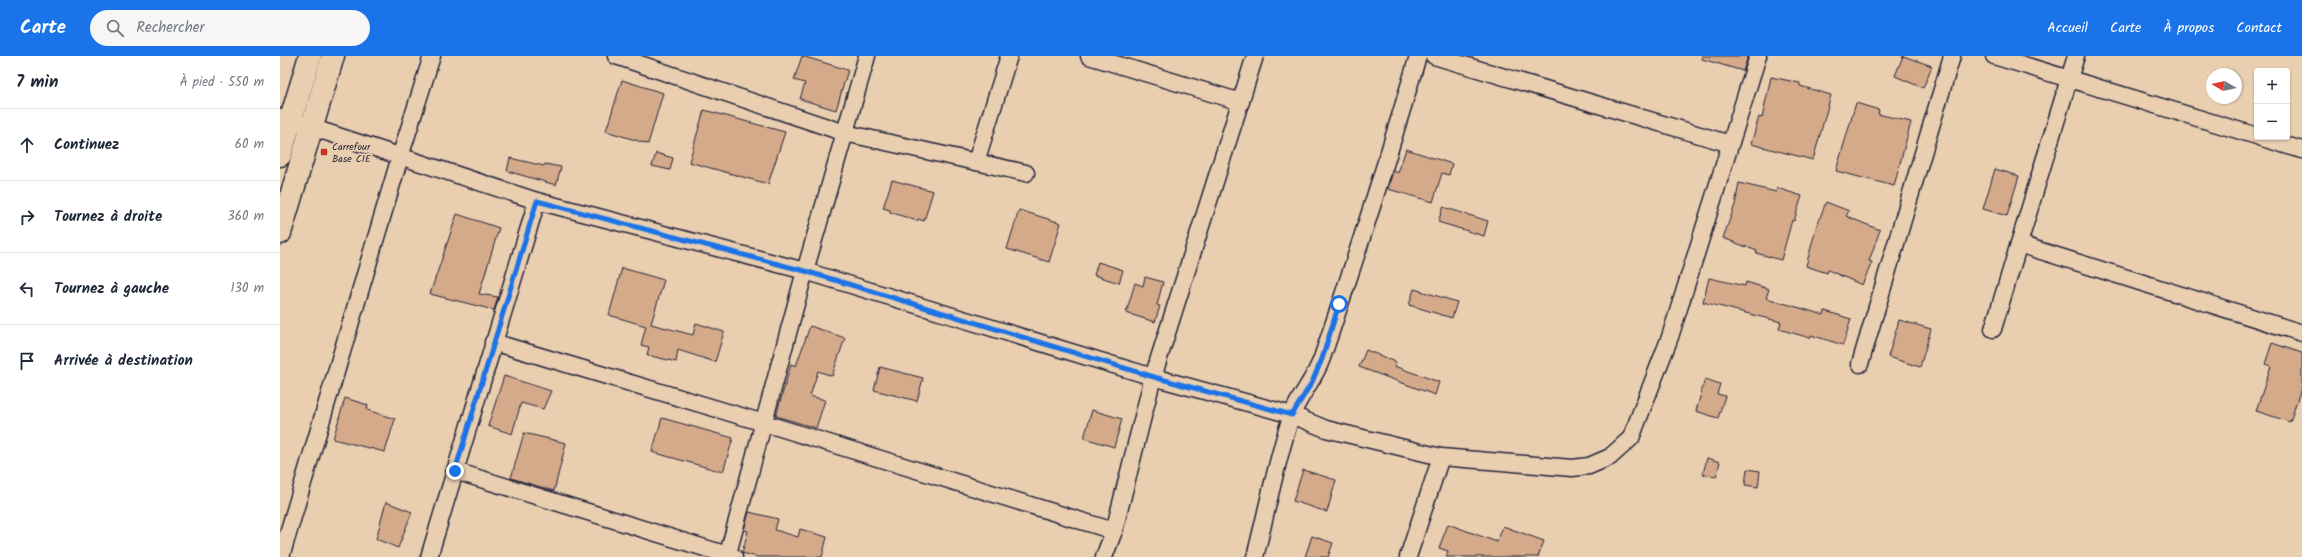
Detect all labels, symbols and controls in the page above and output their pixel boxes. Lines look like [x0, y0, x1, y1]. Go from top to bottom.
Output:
search box [90, 10, 370, 46]
text: Carte [20, 13, 66, 43]
text: Rechercher [136, 16, 205, 40]
icon: search [104, 17, 126, 39]
text: Accueil [2047, 17, 2088, 39]
text: Carte [2110, 17, 2141, 39]
text: À propos [2163, 17, 2214, 39]
text: Contact [2236, 17, 2282, 39]
north arrow [2206, 68, 2242, 104]
map controls [2254, 68, 2290, 140]
button: + [2254, 68, 2290, 104]
text: 7 min [16, 69, 58, 96]
text: À pied · 550 m [180, 72, 264, 93]
button: − [2254, 104, 2290, 140]
text: Continuez [54, 133, 119, 157]
icon: ahead [16, 134, 38, 156]
text: 60 m [235, 134, 264, 155]
place label: Carrefour Base CIE [332, 139, 372, 167]
marker: Carrefour Base CIE [319, 147, 329, 157]
text: Tournez à droite [54, 205, 162, 229]
icon: right [16, 206, 38, 228]
text: 360 m [227, 206, 264, 227]
text: Tournez à gauche [54, 277, 169, 301]
icon: left [16, 278, 38, 300]
text: 130 m [230, 278, 264, 299]
route start [1330, 295, 1348, 313]
text: Arrivée à destination [54, 349, 193, 373]
icon: arrive [16, 350, 38, 372]
route end [446, 462, 464, 480]

